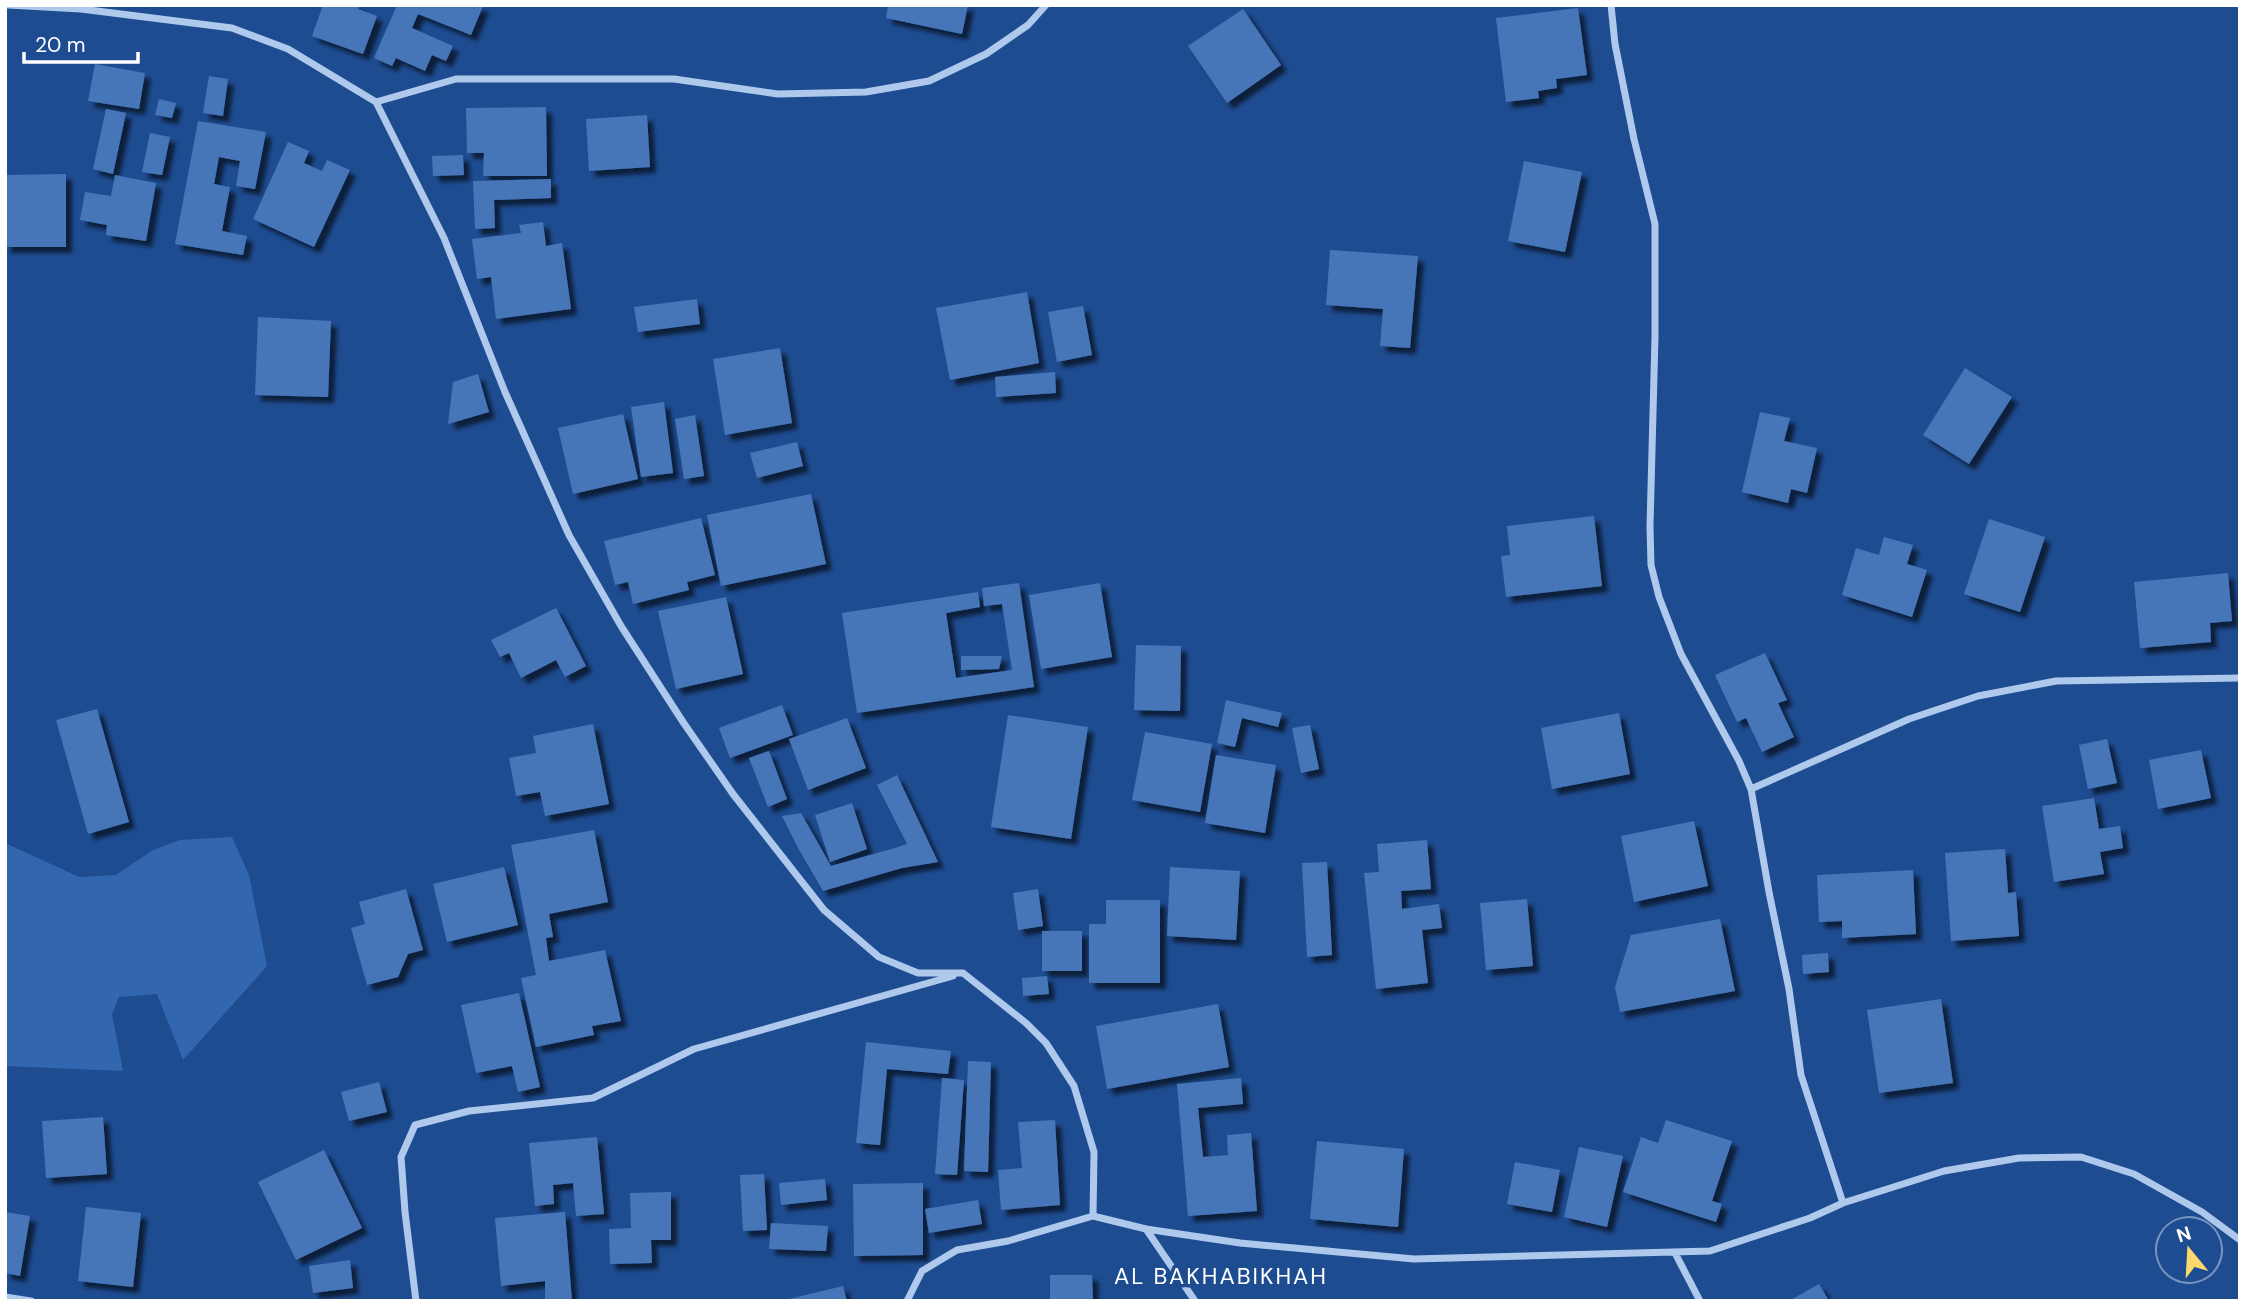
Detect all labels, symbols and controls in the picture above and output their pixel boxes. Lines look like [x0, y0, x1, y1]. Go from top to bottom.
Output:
scale bar [24, 21, 138, 65]
text: 20 m [35, 31, 86, 59]
north arrow [2154, 1215, 2224, 1285]
text: N [2173, 1220, 2194, 1248]
district label: AL BAKHABIKHAH [1114, 1261, 1328, 1291]

